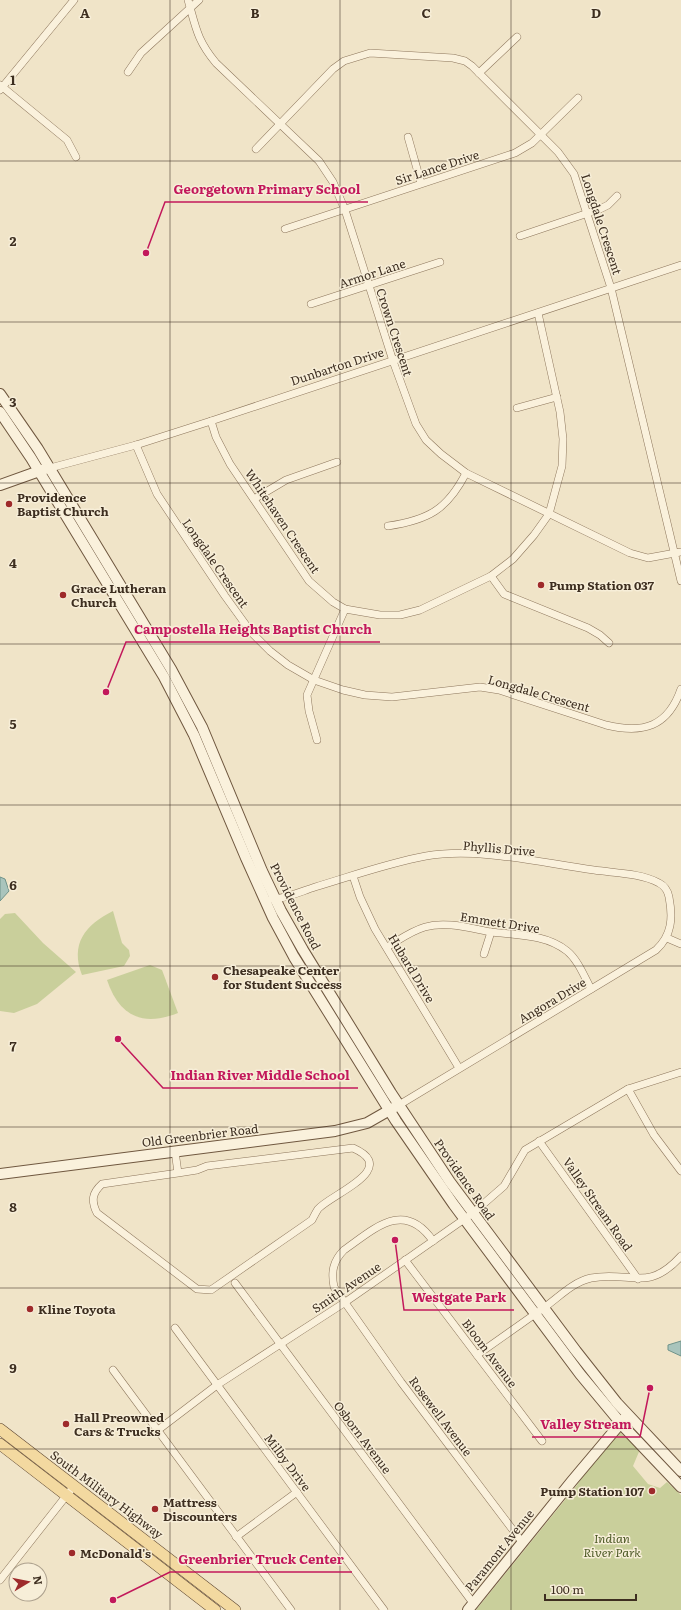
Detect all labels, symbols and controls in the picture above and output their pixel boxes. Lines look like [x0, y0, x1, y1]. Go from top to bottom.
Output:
text: A [80, 3, 90, 22]
text: B [251, 3, 260, 22]
text: C [421, 3, 431, 22]
text: D [591, 3, 601, 22]
text: 1 [10, 70, 16, 89]
street label: Sir Lance Drive [393, 145, 481, 189]
street label: Longdale Crescent [577, 171, 627, 277]
callout: Georgetown Primary School [165, 177, 368, 202]
text: Georgetown Primary School [174, 179, 361, 198]
text: 2 [10, 231, 17, 250]
street label: Armor Lane [336, 254, 408, 292]
street label: Crown Crescent [372, 286, 418, 378]
street label: Dunbarton Drive [288, 342, 386, 390]
text: 3 [9, 392, 17, 411]
street label: Whitehaven Crescent [241, 465, 325, 577]
place label: Providence Baptist Church [17, 488, 109, 520]
marker: Providence Baptist Church [4, 499, 14, 509]
street label: Longdale Crescent [178, 515, 254, 611]
text: 4 [9, 553, 17, 572]
place label: Pump Station 037 [549, 576, 655, 594]
place label: Grace Lutheran Church [71, 579, 167, 611]
marker: Pump Station 037 [536, 580, 546, 590]
marker: Grace Lutheran Church [58, 590, 68, 600]
callout: Campostella Heights Baptist Church [126, 617, 380, 642]
text: Campostella Heights Baptist Church [134, 619, 372, 638]
street label: Longdale Crescent [486, 670, 592, 716]
text: 5 [9, 714, 17, 733]
street label: Phyllis Drive [462, 836, 536, 860]
street label: Providence Road [266, 859, 326, 953]
text: 6 [9, 875, 17, 894]
street label: Emmett Drive [459, 907, 541, 937]
street label: Hubard Drive [384, 930, 440, 1006]
place label: Chesapeake Center for Student Success [223, 961, 342, 993]
marker: Chesapeake Center for Student Success [210, 972, 220, 982]
street label: Angora Drive [515, 973, 589, 1027]
text: 7 [9, 1036, 17, 1055]
callout: Indian River Middle School [163, 1063, 358, 1088]
text: Indian River Middle School [170, 1065, 350, 1084]
street label: Old Greenbrier Road [141, 1119, 260, 1151]
street label: Providence Road [430, 1135, 500, 1224]
street label: Valley Stream Road [559, 1153, 637, 1255]
text: 8 [9, 1197, 17, 1216]
street label: Smith Avenue [308, 1257, 384, 1317]
callout: Westgate Park [404, 1285, 514, 1310]
text: Westgate Park [412, 1287, 507, 1306]
place label: Kline Toyota [38, 1300, 116, 1318]
marker: Kline Toyota [25, 1304, 35, 1314]
street label: Bloom Avenue [458, 1315, 522, 1391]
text: 9 [9, 1358, 17, 1377]
street label: Rosewell Avenue [405, 1372, 477, 1460]
street label: Osborn Avenue [330, 1397, 396, 1477]
place label: Hall Preowned Cars & Trucks [74, 1408, 164, 1440]
callout: Valley Stream [532, 1412, 640, 1437]
text: Valley Stream [540, 1414, 632, 1433]
marker: Hall Preowned Cars & Trucks [61, 1419, 71, 1429]
street label: Milby Drive [260, 1429, 316, 1495]
street label: South Military Highway [47, 1445, 167, 1543]
place label: Pump Station 107 [540, 1482, 644, 1500]
marker: Pump Station 107 [647, 1486, 657, 1496]
place label: Mattress Discounters [163, 1493, 237, 1525]
marker: Mattress Discounters [150, 1504, 160, 1514]
street label: Paramont Avenue [460, 1505, 538, 1595]
park label: Indian River Park [583, 1529, 641, 1561]
place label: McDonald's [80, 1544, 151, 1562]
callout: Greenbrier Truck Center [170, 1547, 352, 1572]
marker: McDonald's [67, 1548, 77, 1558]
text: Greenbrier Truck Center [178, 1549, 344, 1568]
north arrow [8, 1562, 48, 1602]
text: N [30, 1574, 48, 1586]
scale bar [545, 1576, 636, 1602]
text: 100 m [551, 1580, 584, 1598]

